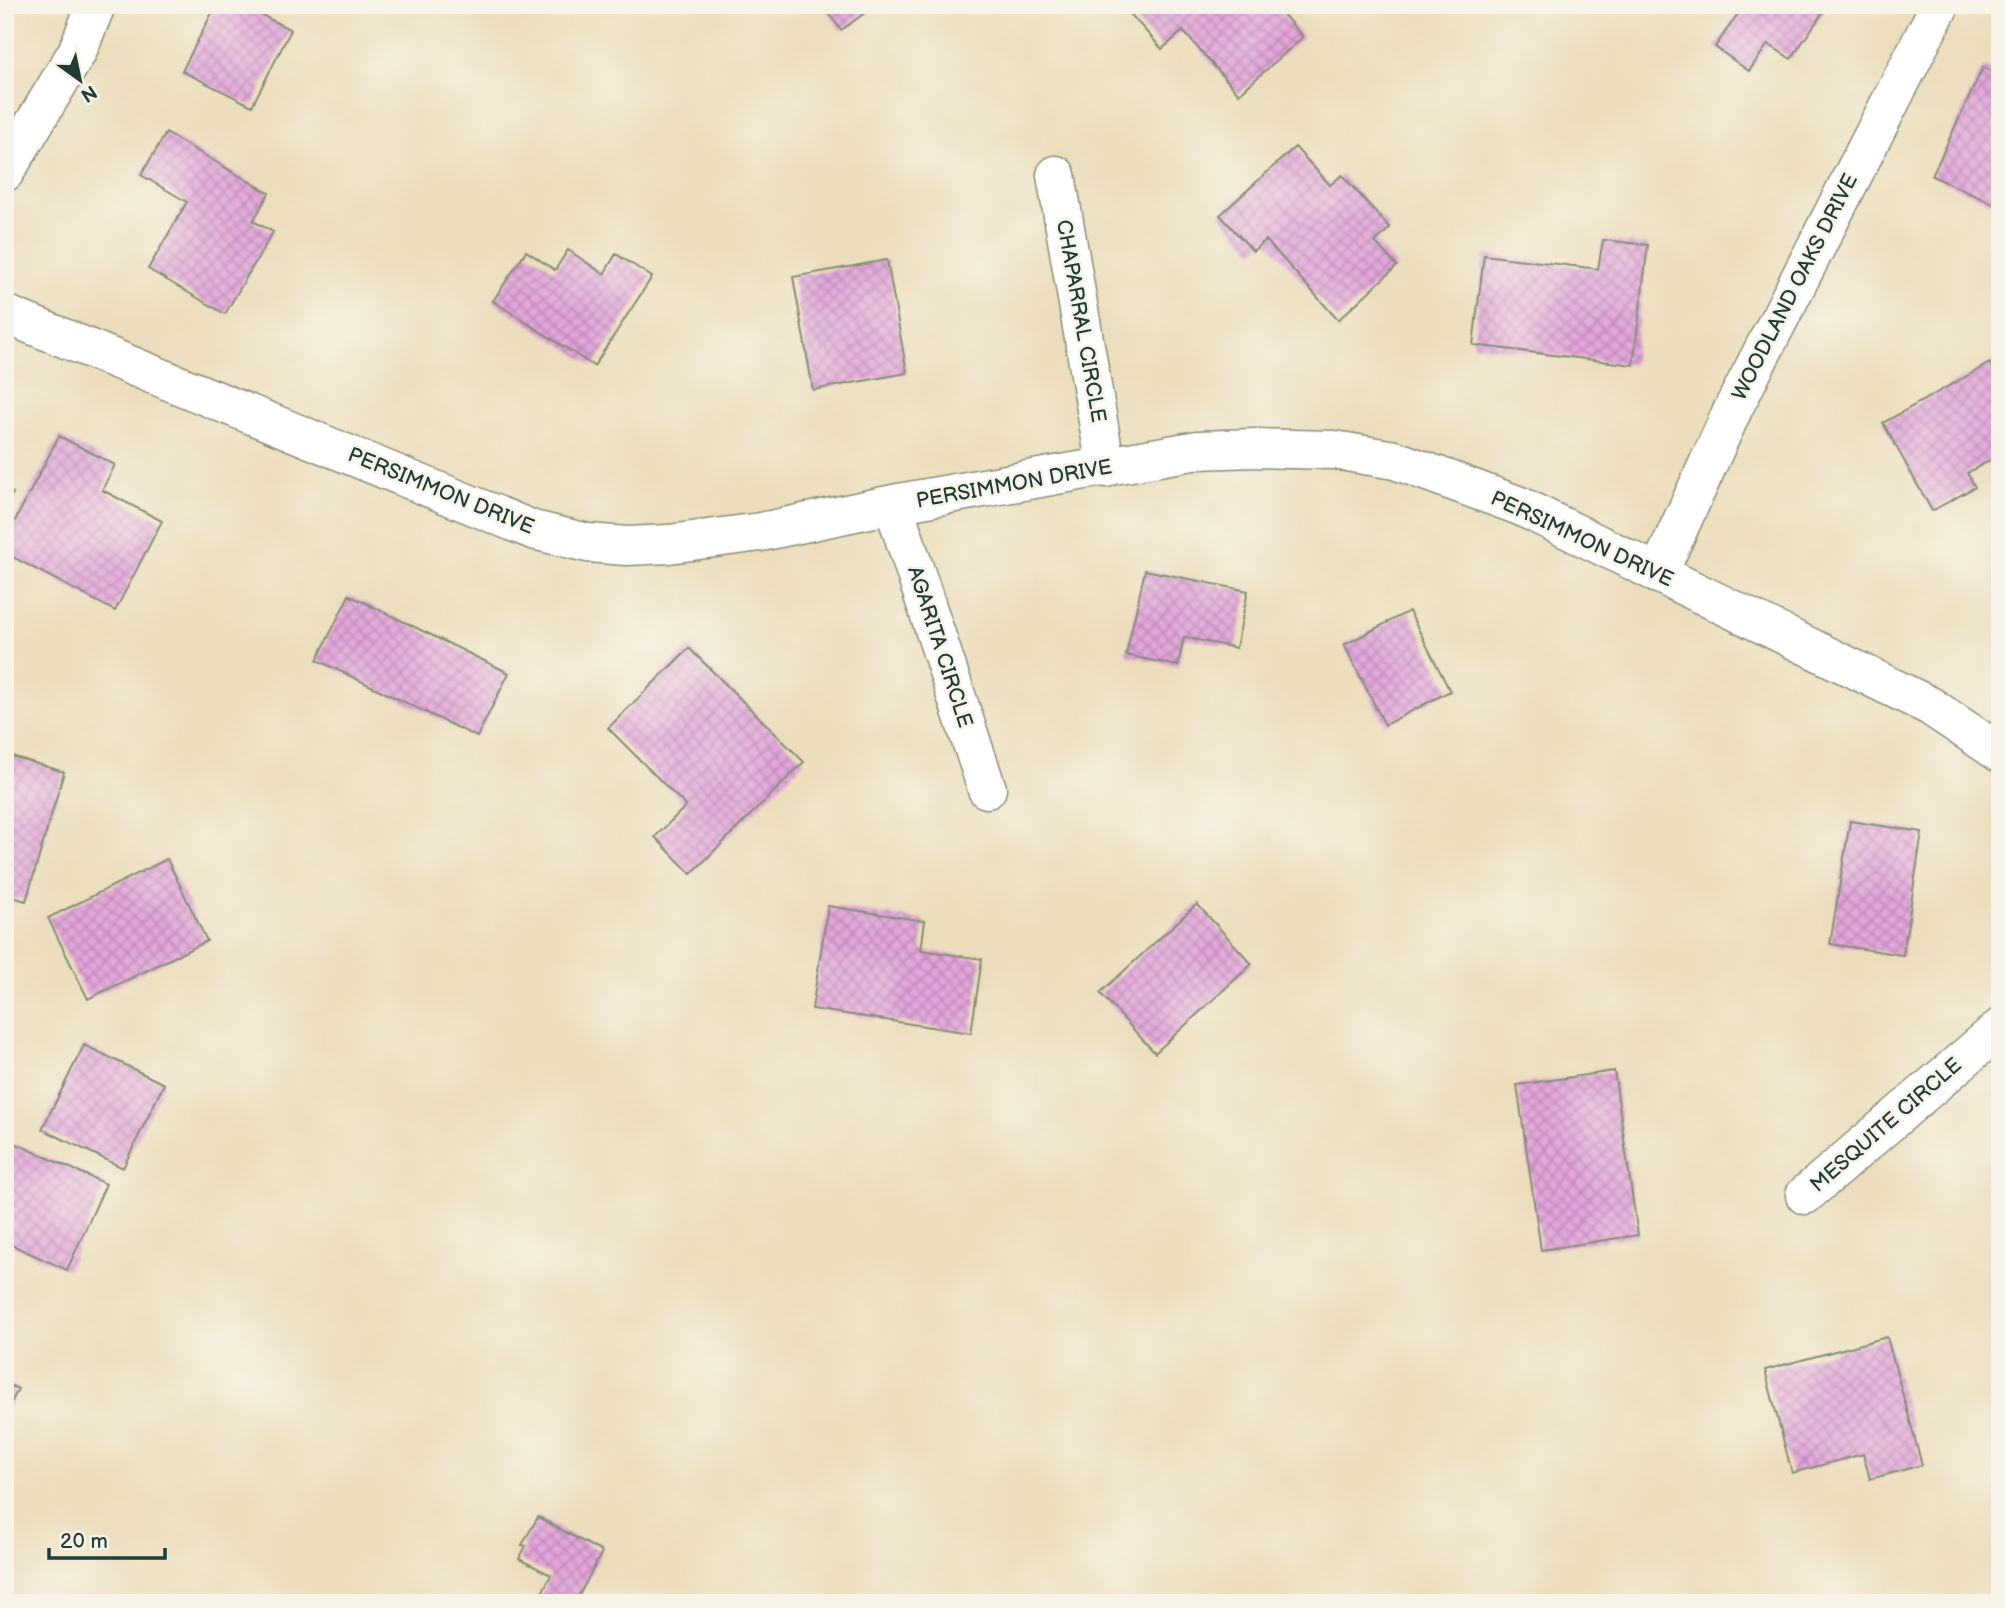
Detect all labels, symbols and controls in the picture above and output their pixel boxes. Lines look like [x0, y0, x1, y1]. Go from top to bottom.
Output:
north arrow [46, 46, 116, 116]
text: N [76, 79, 101, 107]
street label: WOODLAND OAKS DRIVE [1727, 170, 1863, 404]
street label: CHAPARRAL CIRCLE [1051, 218, 1111, 424]
street label: PERSIMMON DRIVE [344, 442, 538, 540]
street label: PERSIMMON DRIVE [914, 454, 1114, 514]
street label: PERSIMMON DRIVE [1487, 486, 1677, 592]
street label: AGARITA CIRCLE [902, 563, 978, 731]
street label: MESQUITE CIRCLE [1805, 1053, 1967, 1197]
scale bar [49, 1517, 164, 1561]
text: 20 m [60, 1529, 108, 1554]

